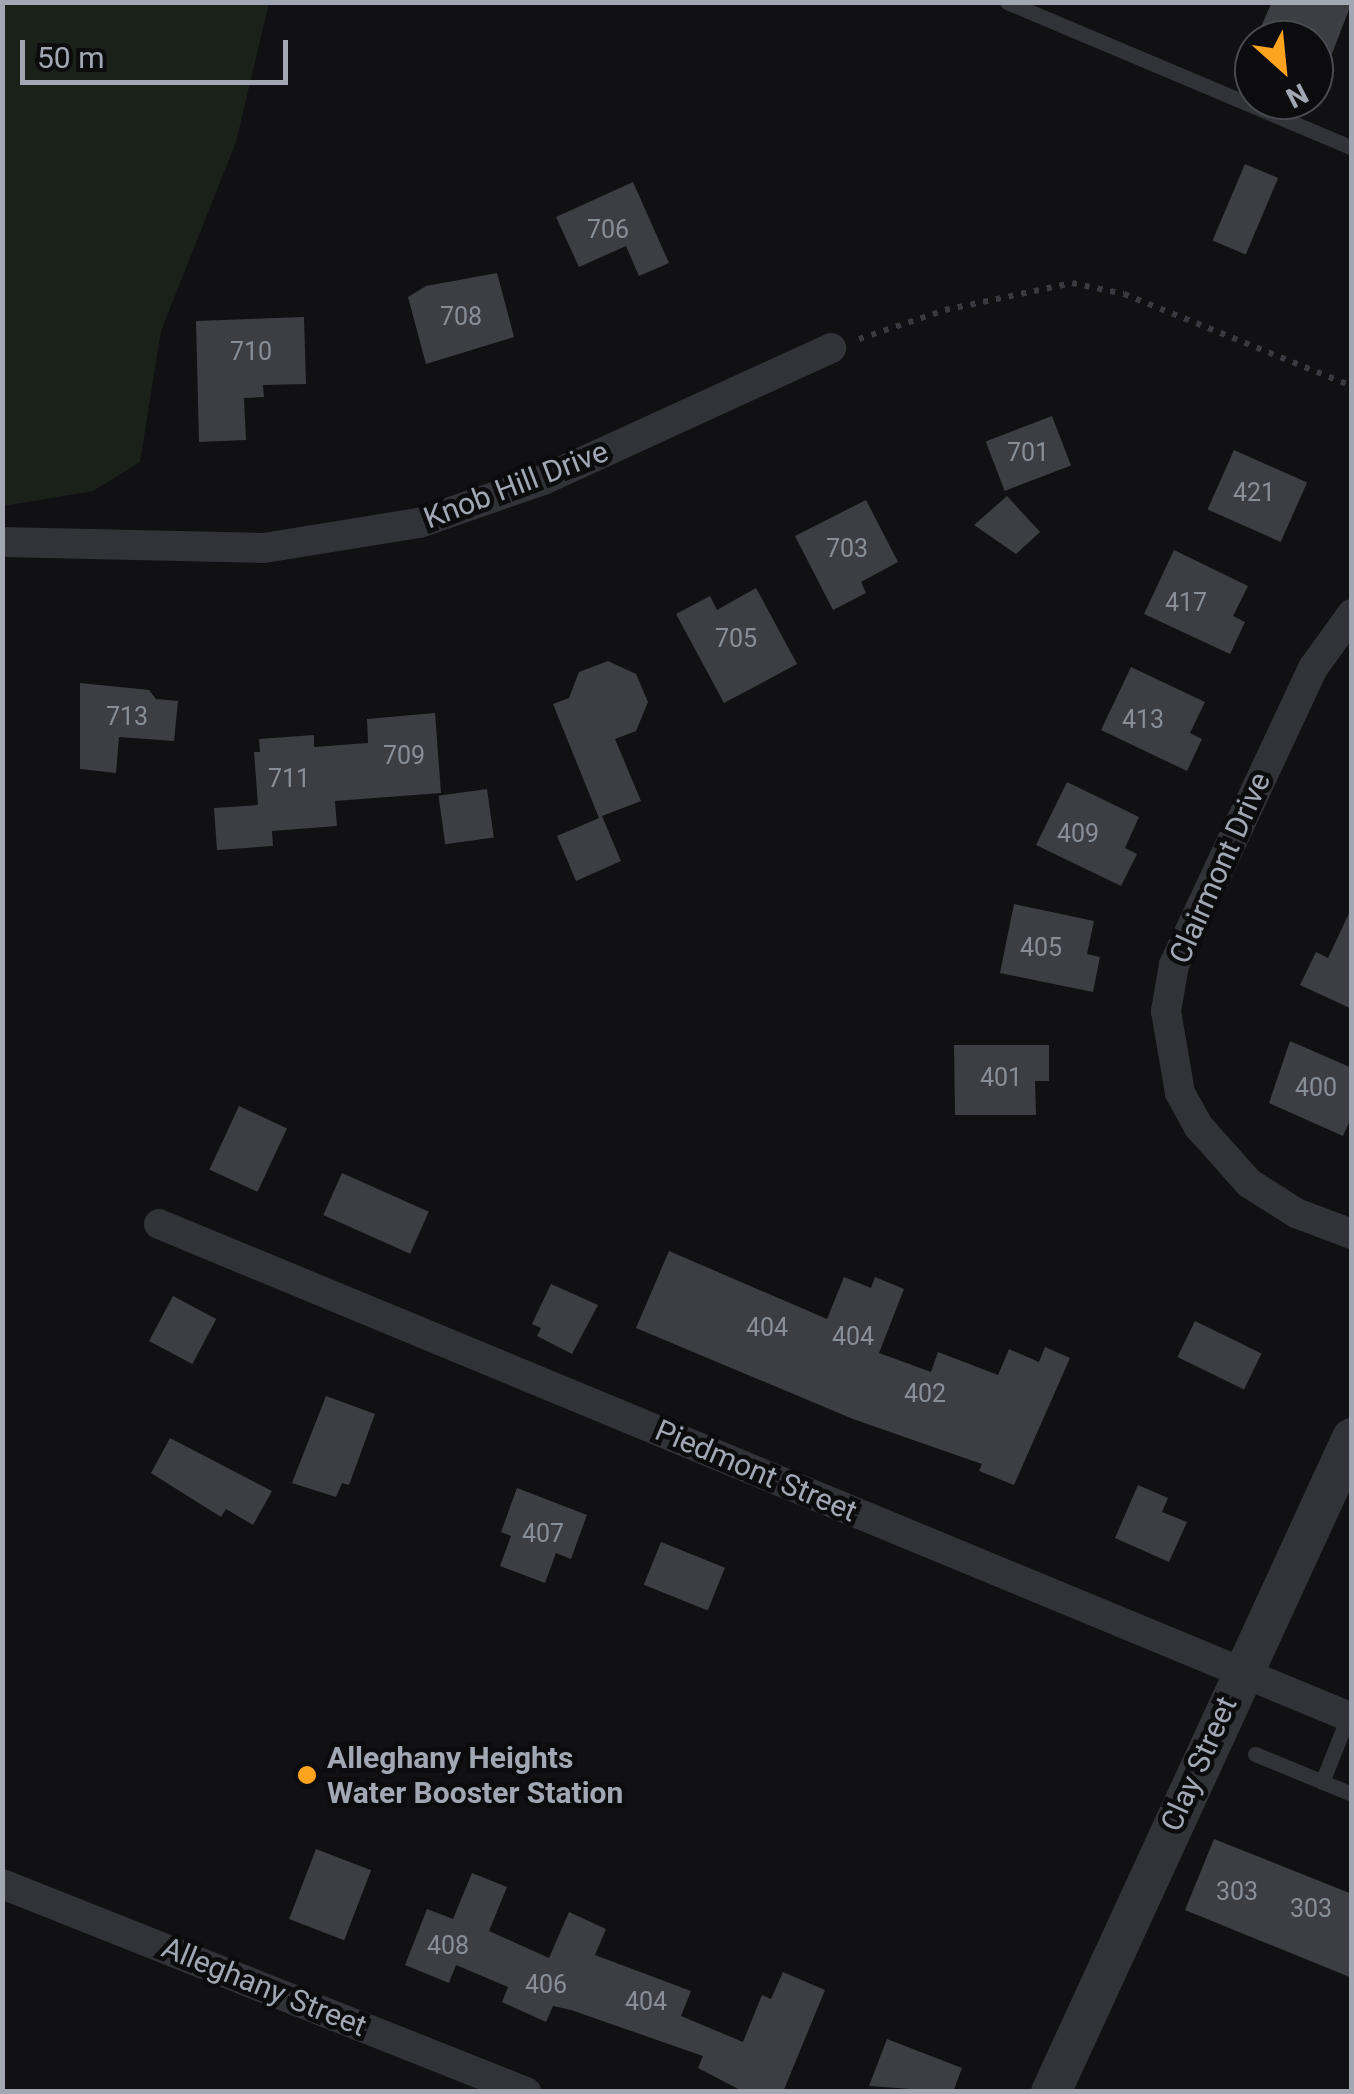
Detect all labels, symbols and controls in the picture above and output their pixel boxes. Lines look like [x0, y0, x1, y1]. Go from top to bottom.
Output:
scale bar [25, 20, 292, 82]
north arrow [1234, 20, 1334, 120]
text: 50 m [37, 40, 104, 75]
text: N [1281, 76, 1313, 115]
house number: 706 [587, 215, 629, 245]
house number: 708 [440, 302, 482, 332]
house number: 710 [230, 337, 272, 367]
street label: Knob Hill Drive [419, 433, 613, 537]
house number: 701 [1007, 438, 1049, 468]
house number: 421 [1233, 478, 1275, 508]
house number: 703 [826, 534, 868, 564]
house number: 417 [1165, 588, 1207, 618]
house number: 705 [715, 624, 757, 654]
house number: 713 [106, 702, 148, 732]
house number: 413 [1122, 705, 1164, 735]
house number: 709 [383, 741, 425, 771]
house number: 711 [268, 764, 310, 794]
street label: Clairmont Drive [1162, 767, 1278, 969]
house number: 409 [1057, 819, 1099, 849]
house number: 405 [1020, 933, 1062, 963]
house number: 401 [980, 1063, 1022, 1093]
house number: 400 [1295, 1073, 1337, 1103]
house number: 404 [746, 1313, 788, 1343]
house number: 404 [832, 1322, 874, 1352]
house number: 402 [904, 1379, 946, 1409]
street label: Piedmont Street [650, 1412, 862, 1530]
house number: 407 [522, 1519, 564, 1549]
street label: Clay Street [1153, 1691, 1245, 1837]
place label: Alleghany Heights Water Booster Station [327, 1740, 623, 1810]
marker: Alleghany Heights Water Booster Station [296, 1764, 318, 1786]
house number: 303 [1216, 1877, 1258, 1907]
house number: 303 [1290, 1894, 1332, 1924]
street label: Alleghany Street [157, 1930, 371, 2044]
house number: 408 [427, 1931, 469, 1961]
house number: 406 [525, 1970, 567, 2000]
house number: 404 [625, 1987, 667, 2017]

